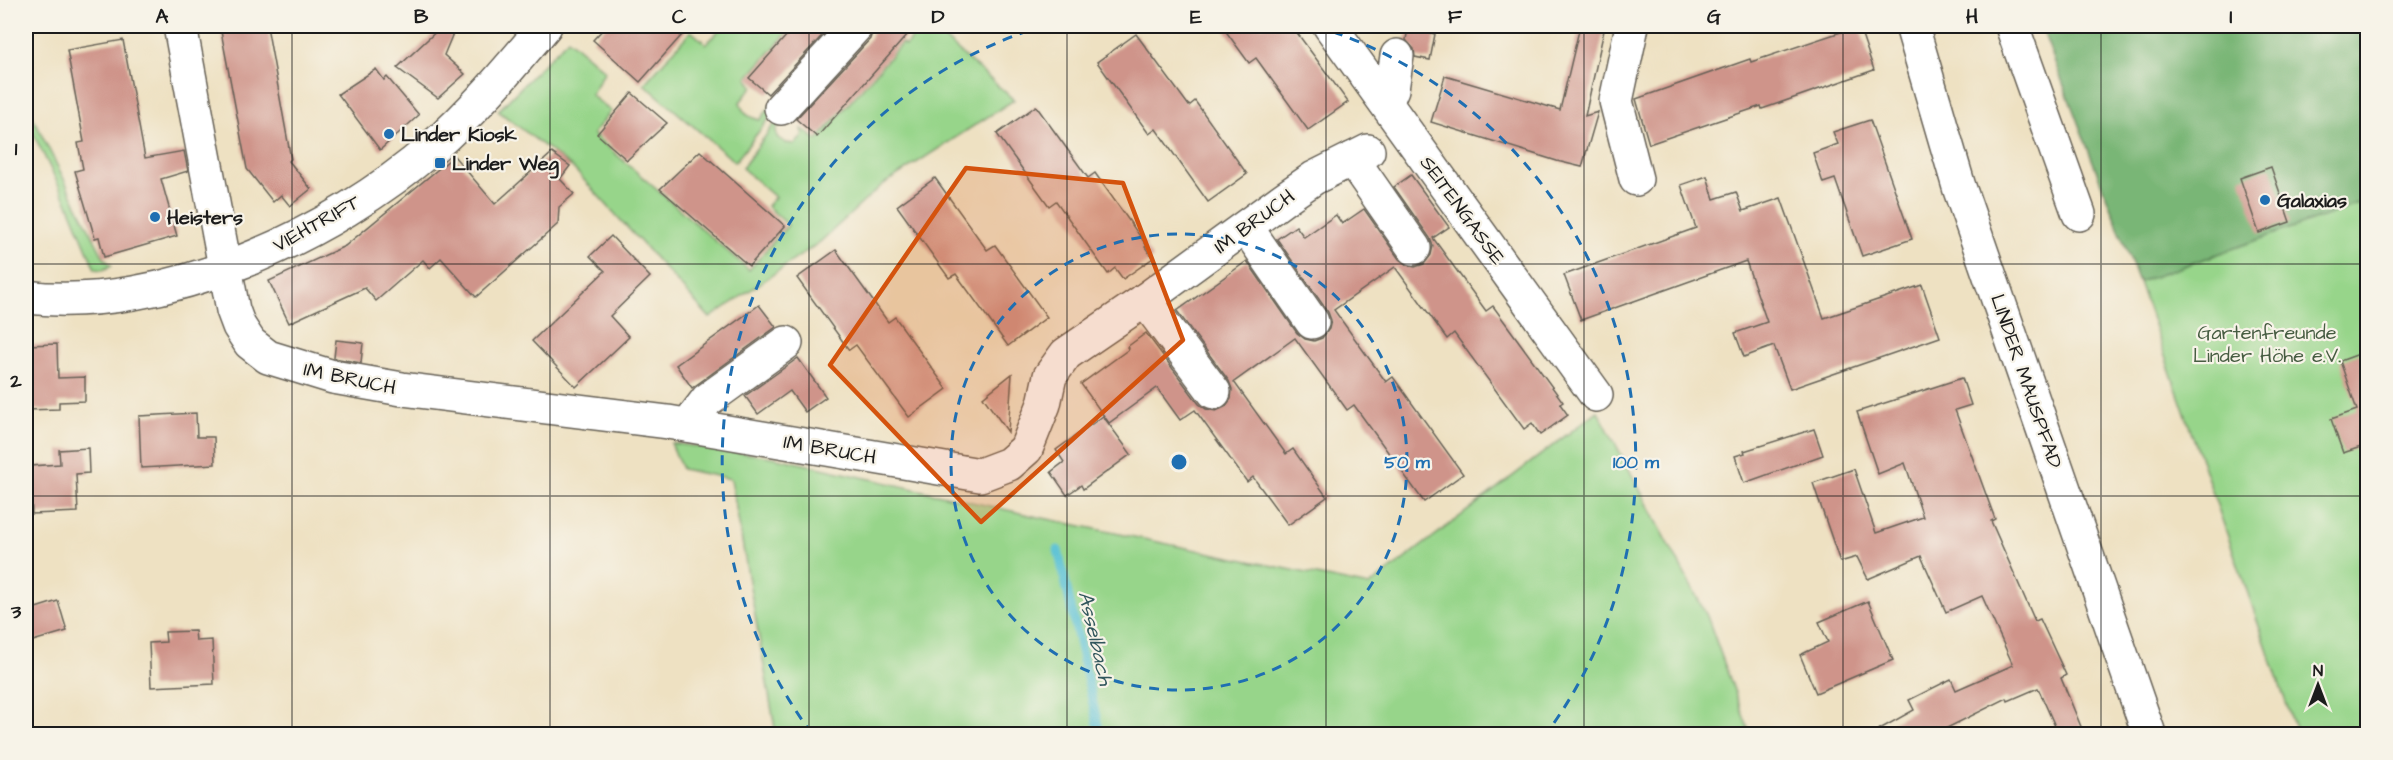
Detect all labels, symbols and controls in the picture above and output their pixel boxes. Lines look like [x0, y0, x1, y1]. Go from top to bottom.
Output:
text: A [156, 3, 169, 31]
text: B [414, 3, 429, 31]
text: C [672, 3, 687, 31]
text: D [932, 3, 945, 31]
text: E [1190, 3, 1202, 31]
text: F [1448, 3, 1463, 31]
text: G [1707, 3, 1721, 31]
text: H [1966, 3, 1978, 31]
text: I [2229, 3, 2233, 31]
place label: Linder Kiosk [401, 121, 517, 149]
marker: Linder Kiosk [382, 127, 396, 141]
text: 1 [15, 135, 18, 163]
place label: Linder Weg [452, 150, 560, 179]
street label: SEITENGASSE [1413, 150, 1511, 271]
marker: Linder Weg [433, 156, 447, 170]
street label: IM BRUCH [1209, 183, 1301, 261]
place label: Galaxias [2277, 187, 2347, 215]
street label: VIEHTRIFT [268, 188, 366, 259]
marker: Galaxias [2258, 193, 2272, 207]
place label: Heisters [167, 204, 243, 232]
marker: Heisters [148, 210, 162, 224]
street label: LINDER MAUSPFAD [1983, 291, 2069, 472]
park label: Gartenfreunde Linder Höhe e.V. [2193, 319, 2341, 370]
street label: IM BRUCH [301, 356, 398, 402]
text: 2 [9, 367, 22, 395]
street label: IM BRUCH [781, 428, 878, 472]
text: 50 m [1384, 450, 1431, 475]
text: 100 m [1613, 450, 1660, 475]
centre of rings [1169, 452, 1189, 472]
water label: Asselbach [1071, 588, 1121, 689]
text: 3 [10, 598, 22, 626]
north arrow [2288, 655, 2348, 715]
text: N [2313, 660, 2323, 682]

